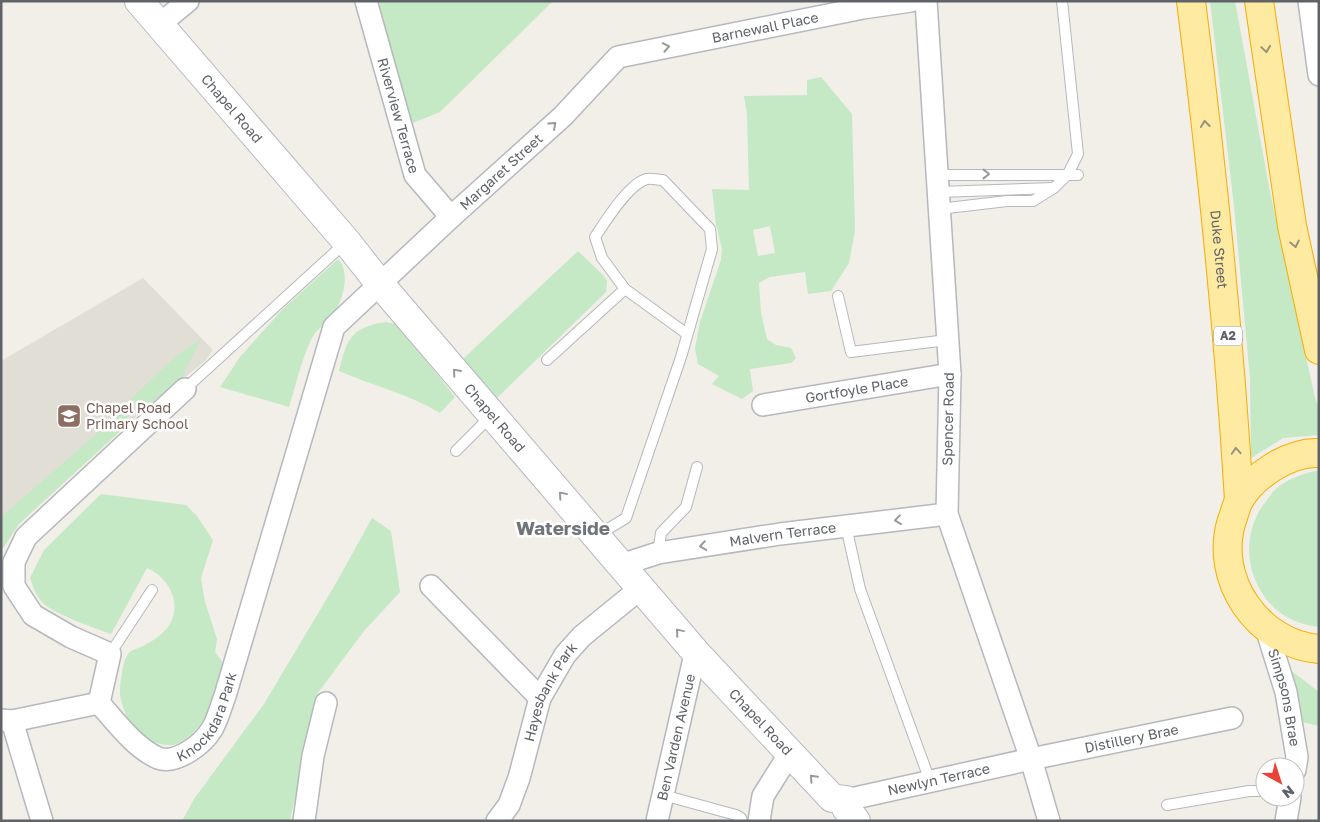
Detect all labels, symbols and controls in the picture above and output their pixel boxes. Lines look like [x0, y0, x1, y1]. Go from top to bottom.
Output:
street label: Barnewall Place [710, 8, 820, 46]
one-way arrow [662, 43, 670, 53]
one-way arrow [1261, 45, 1271, 54]
street label: Riverview Terrace [374, 56, 423, 175]
street label: Chapel Road [198, 70, 266, 146]
one-way arrow [1200, 120, 1211, 128]
one-way arrow [547, 122, 556, 131]
street label: Margaret Street [456, 130, 546, 213]
one-way arrow [982, 169, 990, 179]
street label: Duke Street [1207, 209, 1232, 289]
one-way arrow [1290, 239, 1300, 248]
road number: A2 [1214, 326, 1242, 346]
one-way arrow [453, 369, 462, 378]
street label: Gortfoyle Place [804, 372, 909, 406]
street label: Spencer Road [938, 372, 957, 466]
street label: Chapel Road [461, 380, 529, 455]
place label: Chapel Road Primary School [86, 399, 188, 432]
school or university icon: Chapel Road Primary School [56, 403, 82, 429]
one-way arrow [1231, 447, 1242, 455]
one-way arrow [559, 492, 568, 501]
one-way arrow [894, 514, 902, 525]
district label: Waterside [516, 516, 610, 539]
street label: Malvern Terrace [728, 518, 837, 550]
one-way arrow [698, 541, 707, 551]
one-way arrow [676, 629, 685, 638]
street label: Hayesbank Park [520, 639, 580, 743]
street label: Simpsons Brae [1265, 646, 1304, 747]
street label: Knockdara Park [174, 670, 240, 765]
street label: Ben Varden Avenue [653, 672, 698, 802]
street label: Chapel Road [726, 685, 796, 758]
street label: Distillery Brae [1083, 720, 1180, 756]
north arrow [1255, 757, 1305, 807]
street label: Newlyn Terrace [886, 759, 991, 799]
one-way arrow [810, 774, 819, 783]
text: N [1279, 783, 1298, 802]

